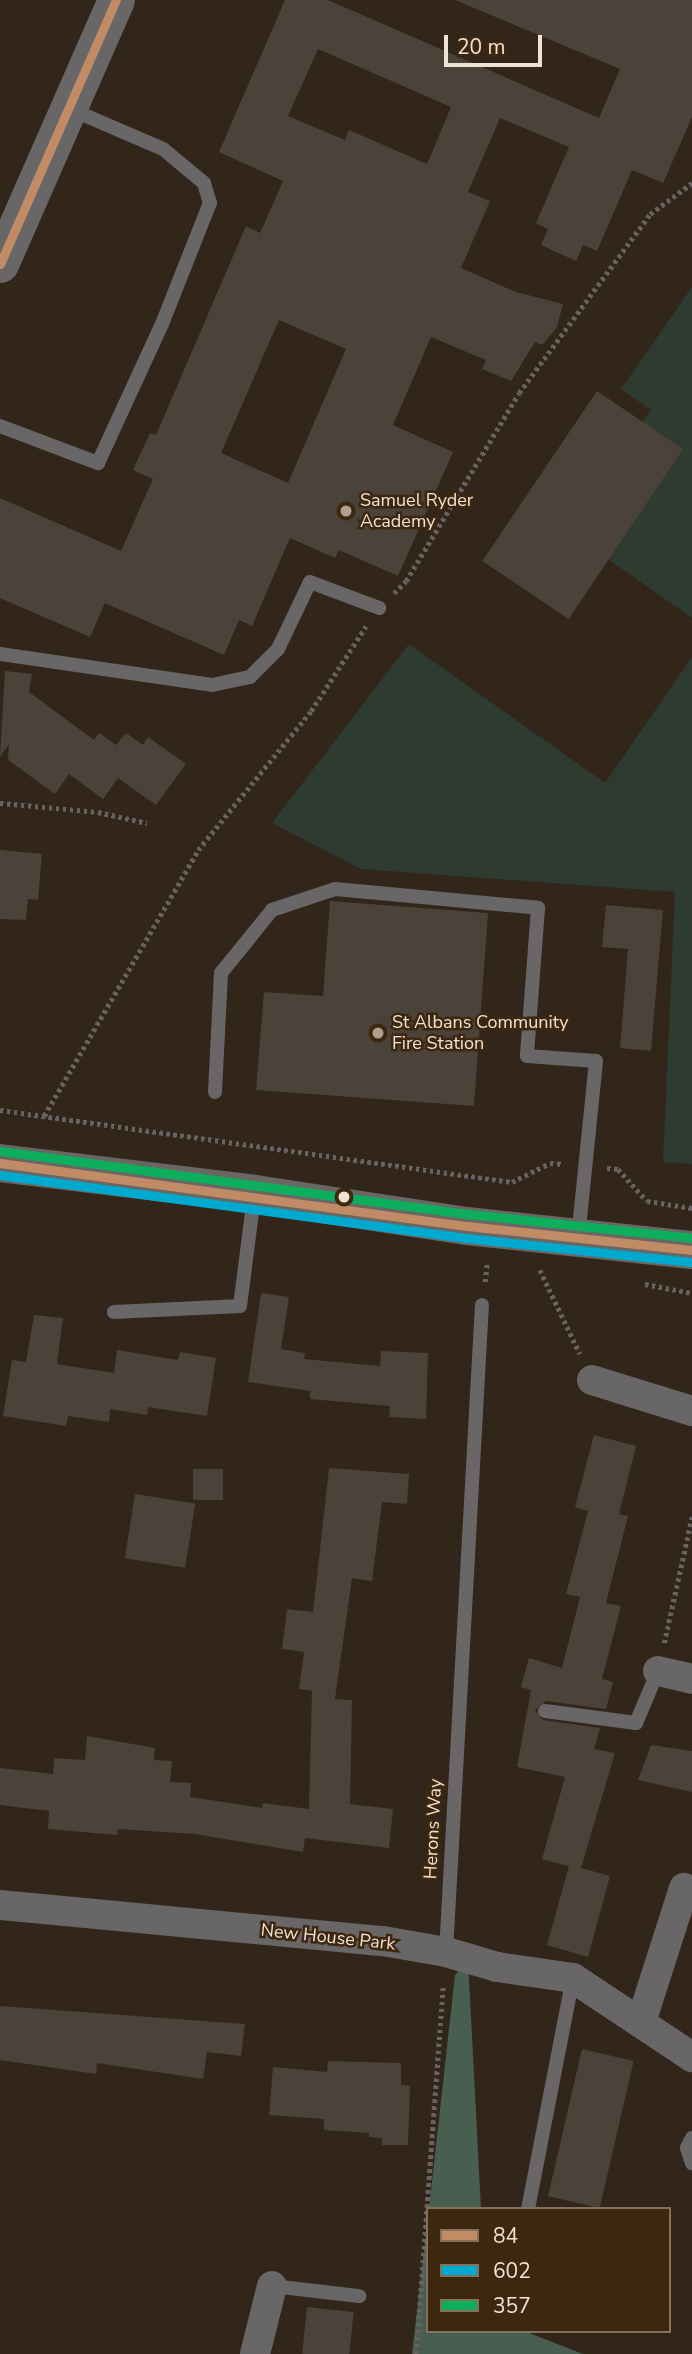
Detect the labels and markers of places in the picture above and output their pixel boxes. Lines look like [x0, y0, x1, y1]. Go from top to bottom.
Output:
place label: Samuel Ryder Academy [360, 490, 473, 532]
marker: Samuel Ryder Academy [338, 503, 354, 519]
place label: St Albans Community Fire Station [392, 1012, 568, 1054]
marker: St Albans Community Fire Station [370, 1025, 386, 1041]
unlabelled marker [337, 1190, 351, 1204]

